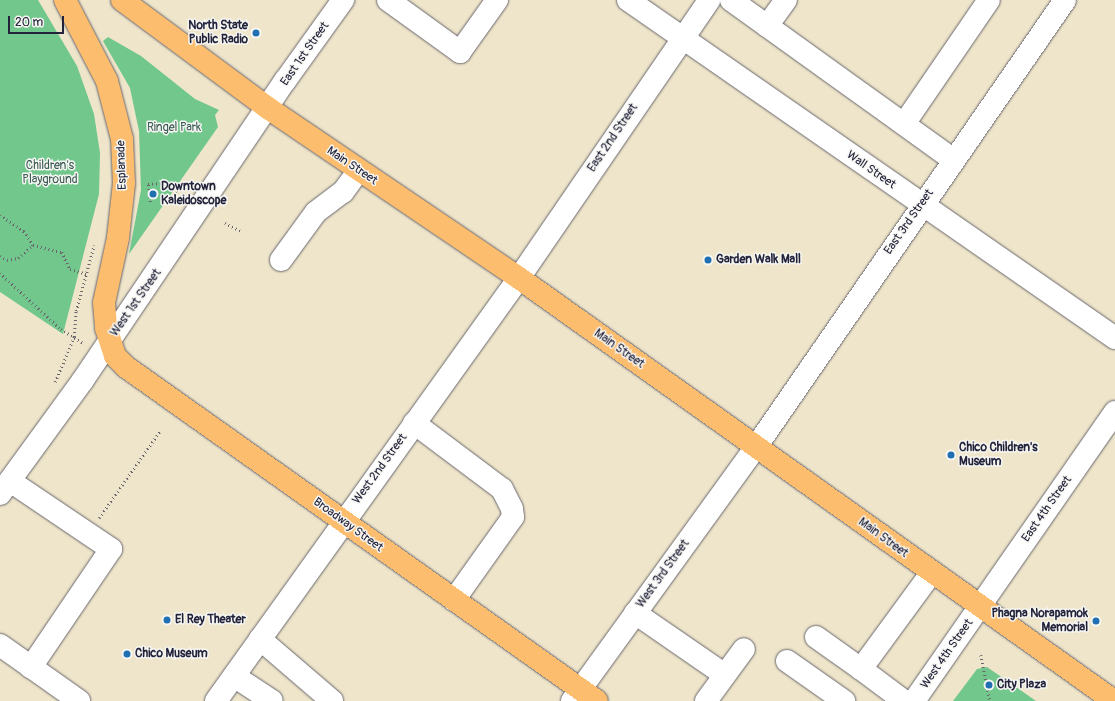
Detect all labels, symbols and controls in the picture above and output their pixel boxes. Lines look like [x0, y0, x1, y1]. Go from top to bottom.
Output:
scale bar [10, 8, 66, 34]
text: 20 m [15, 15, 43, 30]
place label: North State Public Radio [188, 19, 248, 47]
street label: East 1st Street [278, 19, 332, 89]
marker: North State Public Radio [251, 28, 261, 38]
street label: East 2nd Street [585, 101, 641, 175]
park label: Ringel Park [147, 121, 201, 135]
street label: Esplanade [114, 140, 130, 190]
street label: Main Street [324, 144, 380, 188]
street label: Wall Street [844, 148, 898, 192]
park label: Children's Playground [22, 159, 78, 187]
place label: Downtown Kaleidoscope [161, 180, 226, 208]
street label: East 3rd Street [881, 187, 937, 257]
marker: Downtown Kaleidoscope [148, 189, 158, 199]
place label: Garden Walk Mall [716, 253, 801, 267]
marker: Garden Walk Mall [703, 255, 713, 265]
street label: West 1st Street [107, 267, 165, 339]
street label: Main Street [591, 326, 647, 372]
street label: West 2nd Street [350, 431, 410, 507]
place label: Chico Children's Museum [959, 441, 1038, 469]
marker: Chico Children's Museum [946, 450, 956, 460]
street label: East 4th Street [1019, 473, 1075, 545]
street label: Broadway Street [310, 495, 386, 555]
street label: Main Street [855, 515, 911, 561]
street label: West 3rd Street [633, 537, 693, 611]
place label: Phagna Norapamok Memorial [991, 607, 1088, 635]
place label: El Rey Theater [175, 613, 246, 627]
marker: El Rey Theater [162, 615, 172, 625]
street label: West 4th Street [918, 616, 976, 692]
marker: Phagna Norapamok Memorial [1091, 616, 1101, 626]
place label: Chico Museum [135, 647, 208, 661]
marker: Chico Museum [122, 649, 132, 659]
place label: City Plaza [997, 678, 1046, 692]
marker: City Plaza [984, 680, 994, 690]

